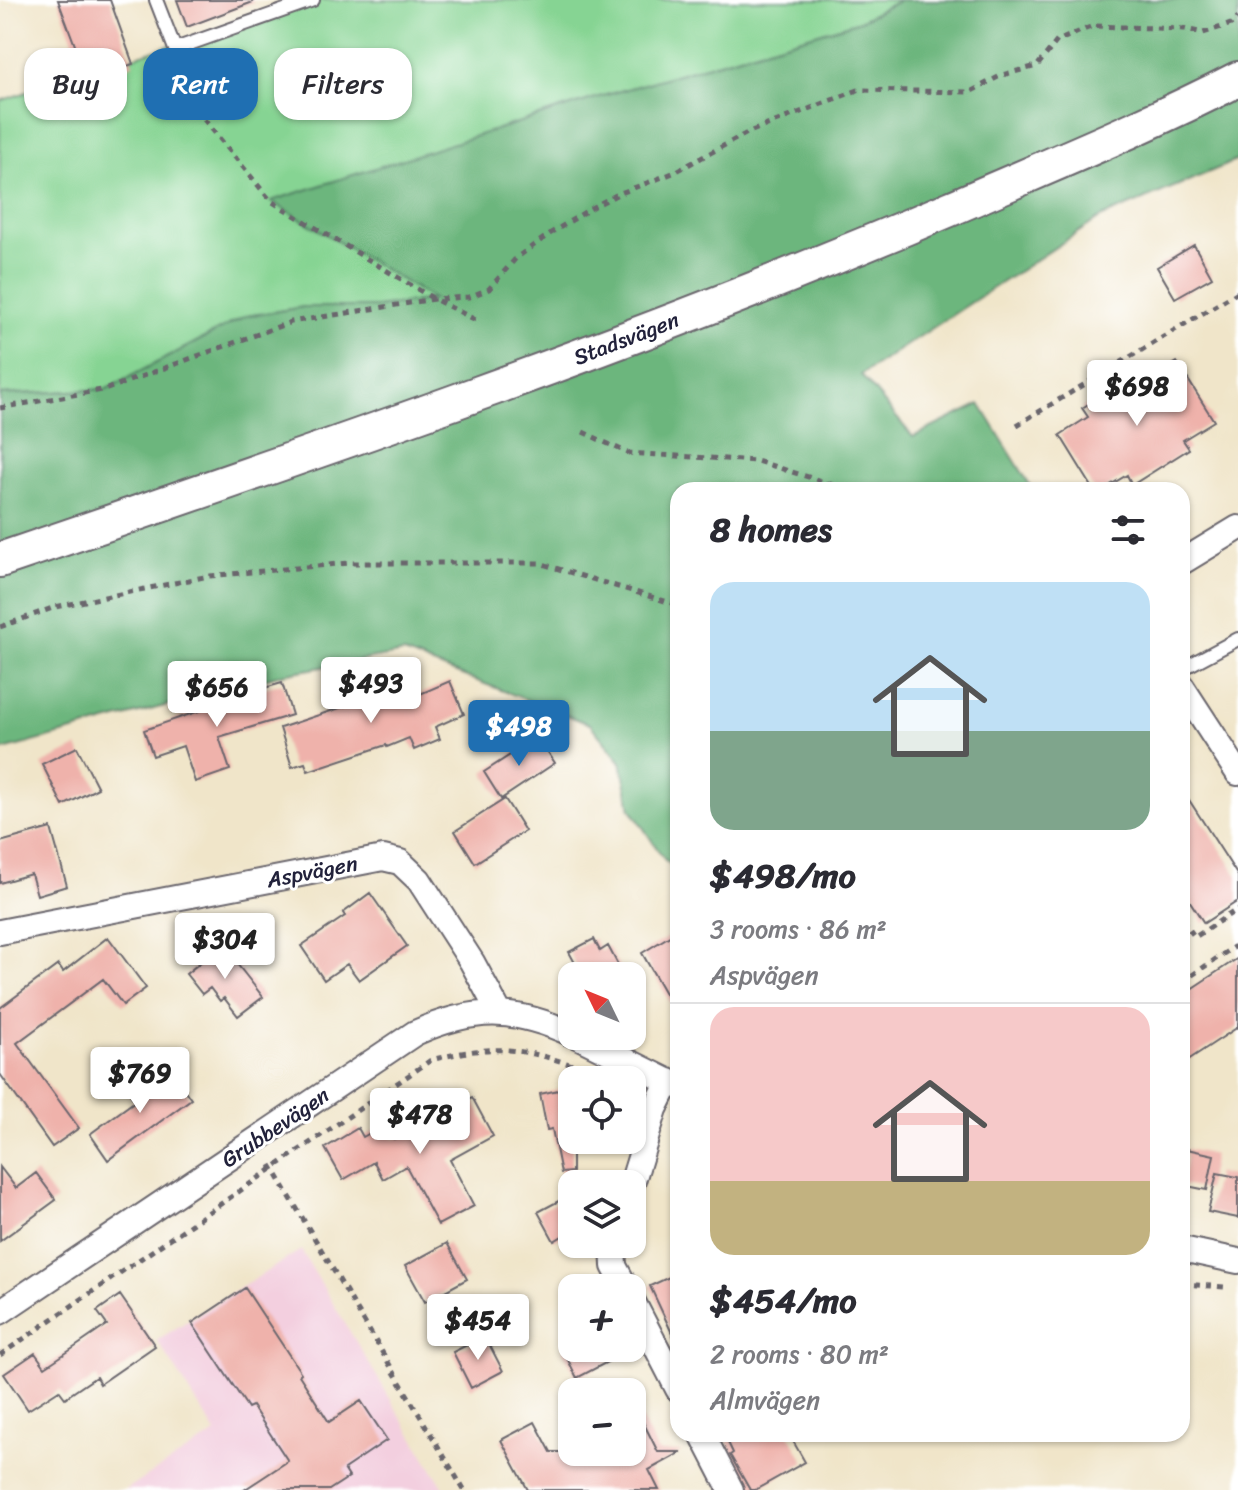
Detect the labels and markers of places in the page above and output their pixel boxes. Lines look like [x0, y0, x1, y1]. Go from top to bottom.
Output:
pin: $698 [1090, 360, 1184, 428]
pin: $493 [324, 657, 418, 725]
pin: $656 [170, 661, 264, 729]
pin: $498 [472, 700, 566, 768]
pin: $304 [178, 913, 272, 981]
pin: $769 [93, 1047, 187, 1115]
pin: $478 [373, 1088, 467, 1156]
pin: $454 [431, 1294, 525, 1362]

